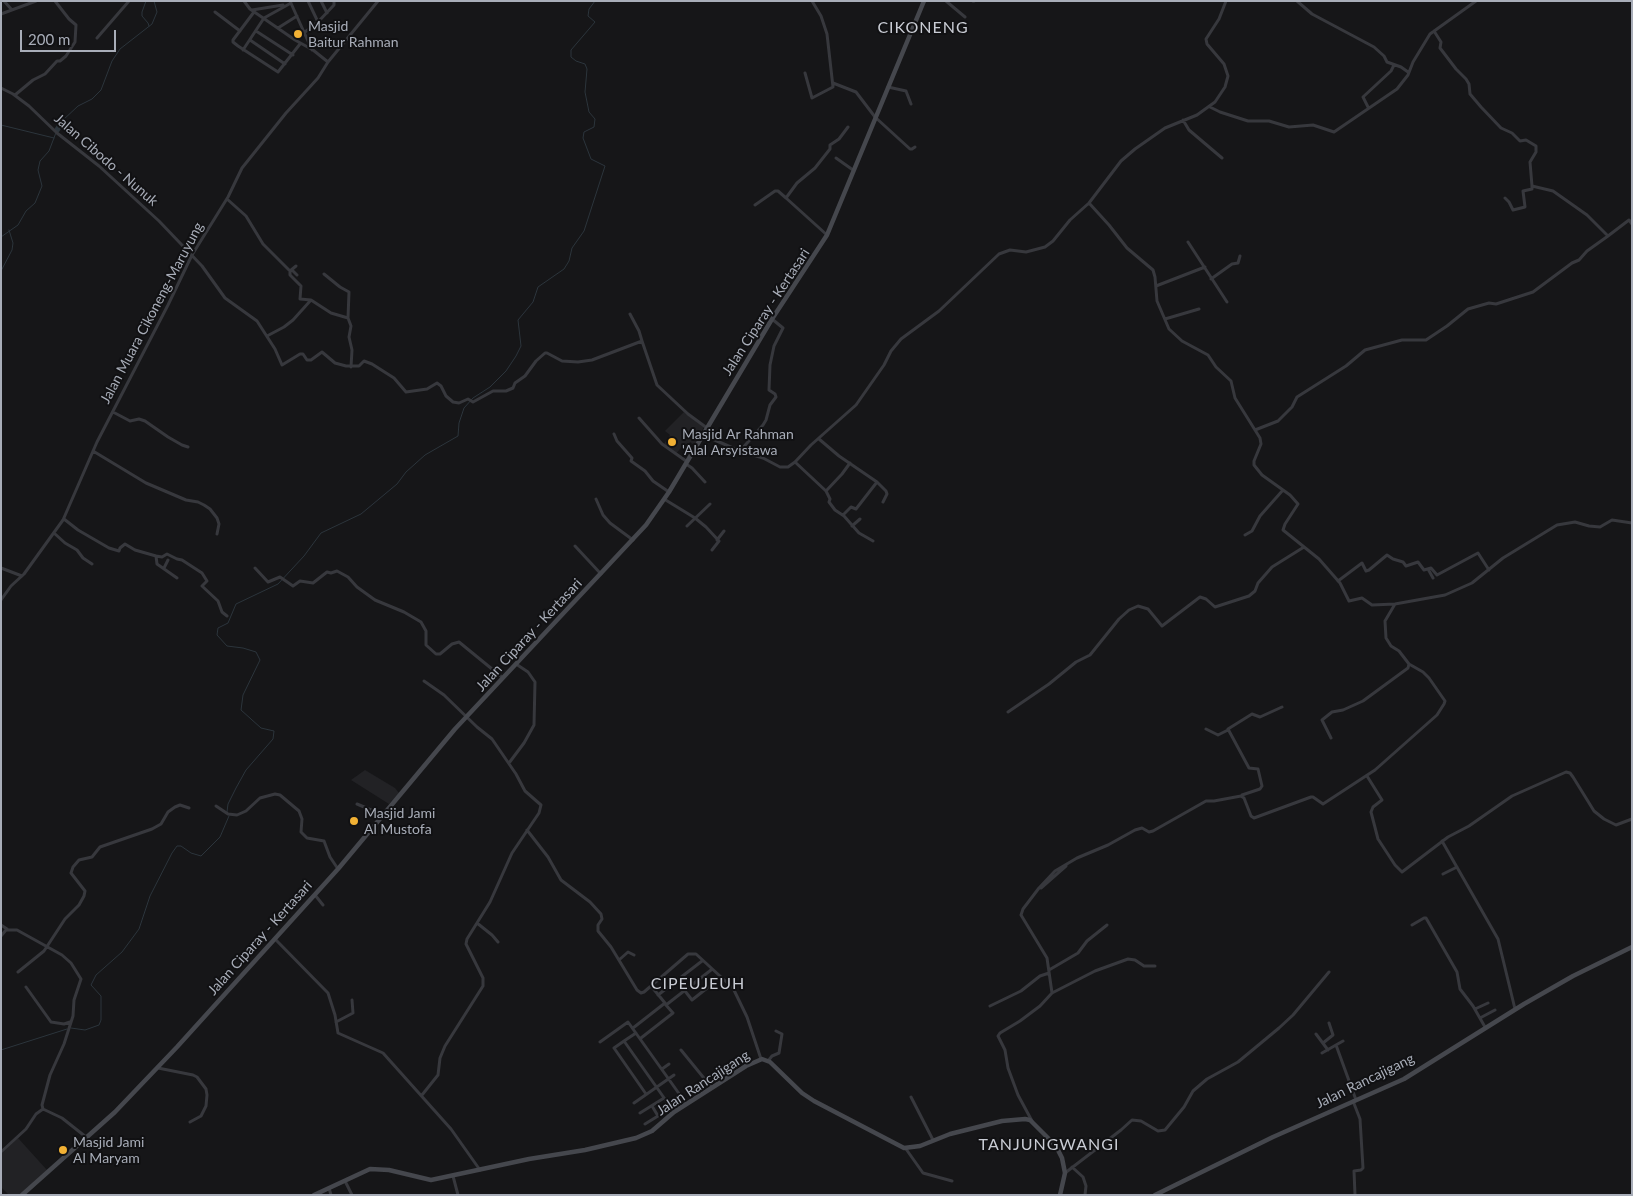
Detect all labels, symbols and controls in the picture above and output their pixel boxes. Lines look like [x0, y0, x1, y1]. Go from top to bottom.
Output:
place label: Masjid Baitur Rahman [308, 18, 398, 50]
district label: CIKONENG [876, 18, 970, 38]
scale bar [22, 20, 119, 52]
marker: Masjid Baitur Rahman [292, 28, 304, 40]
text: 200 m [28, 30, 70, 48]
street label: Jalan Cibodo - Nunuk [51, 110, 161, 210]
street label: Jalan Muara Cikoneng-Maruyung [97, 219, 207, 407]
street label: Jalan Ciparay - Kertasari [719, 245, 813, 379]
place label: Masjid Ar Rahman 'Alal Arsyistawa [682, 426, 794, 458]
marker: Masjid Ar Rahman 'Alal Arsyistawa [666, 436, 678, 448]
street label: Jalan Ciparay - Kertasari [472, 575, 586, 695]
place label: Masjid Jami Al Mustofa [364, 805, 435, 838]
marker: Masjid Jami Al Mustofa [348, 815, 360, 827]
street label: Jalan Ciparay - Kertasari [204, 877, 316, 999]
district label: CIPEUJEUH [650, 974, 746, 994]
street label: Jalan Rancajigang [653, 1047, 753, 1119]
street label: Jalan Rancajigang [1313, 1050, 1417, 1112]
place label: Masjid Jami Al Maryam [73, 1134, 144, 1166]
district label: TANJUNGWANGI [977, 1135, 1121, 1155]
marker: Masjid Jami Al Maryam [57, 1144, 69, 1156]

